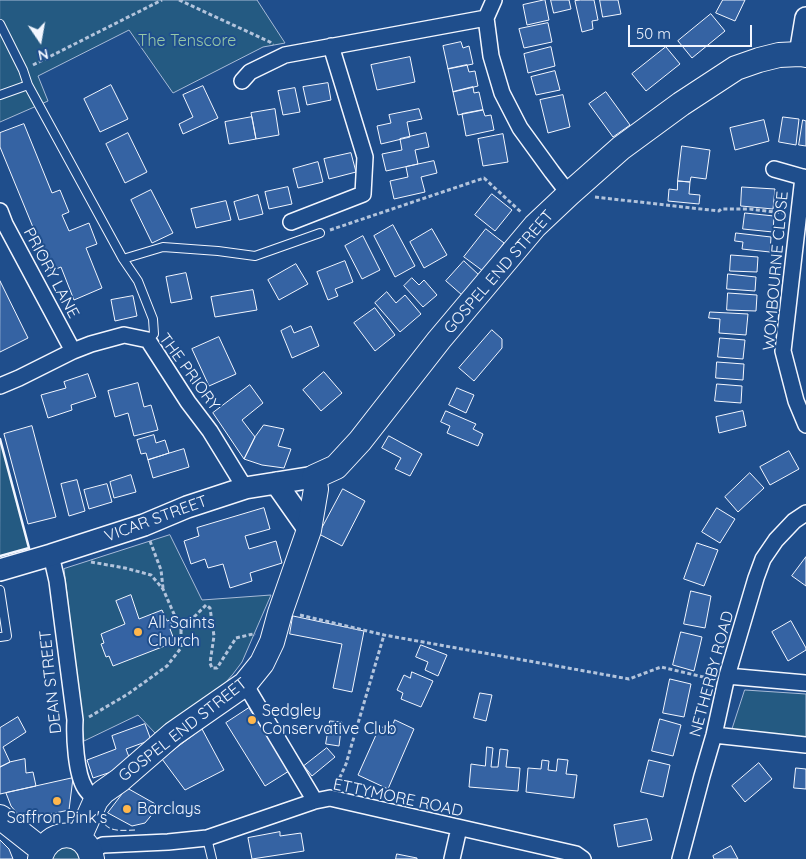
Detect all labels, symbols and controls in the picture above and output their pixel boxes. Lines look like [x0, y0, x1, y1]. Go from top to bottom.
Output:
north arrow [15, 15, 65, 65]
scale bar [631, 15, 755, 47]
text: 50 m [636, 24, 671, 43]
park label: The Tenscore [138, 31, 236, 51]
text: N [36, 45, 50, 65]
street label: WOMBOURNE CLOSE [759, 191, 793, 351]
street label: GOSPEL END STREET [440, 206, 558, 338]
street label: PRIORY LANE [19, 224, 83, 322]
street label: THE PRIORY [155, 330, 223, 414]
street label: VICAR STREET [102, 492, 210, 546]
street label: NETHERBY ROAD [686, 609, 738, 739]
place label: All Saints Church [148, 613, 215, 651]
marker: All Saints Church [132, 626, 144, 638]
street label: DEAN STREET [36, 629, 66, 735]
street label: GOSPEL END STREET [115, 674, 251, 786]
place label: Sedgley Conservative Club [262, 701, 396, 739]
marker: Sedgley Conservative Club [246, 714, 258, 726]
street label: ETTYMORE ROAD [331, 775, 465, 821]
marker: Saffron Pink's [51, 795, 63, 807]
place label: Barclays [137, 799, 201, 819]
marker: Barclays [121, 803, 133, 815]
place label: Saffron Pink's [7, 808, 107, 828]

